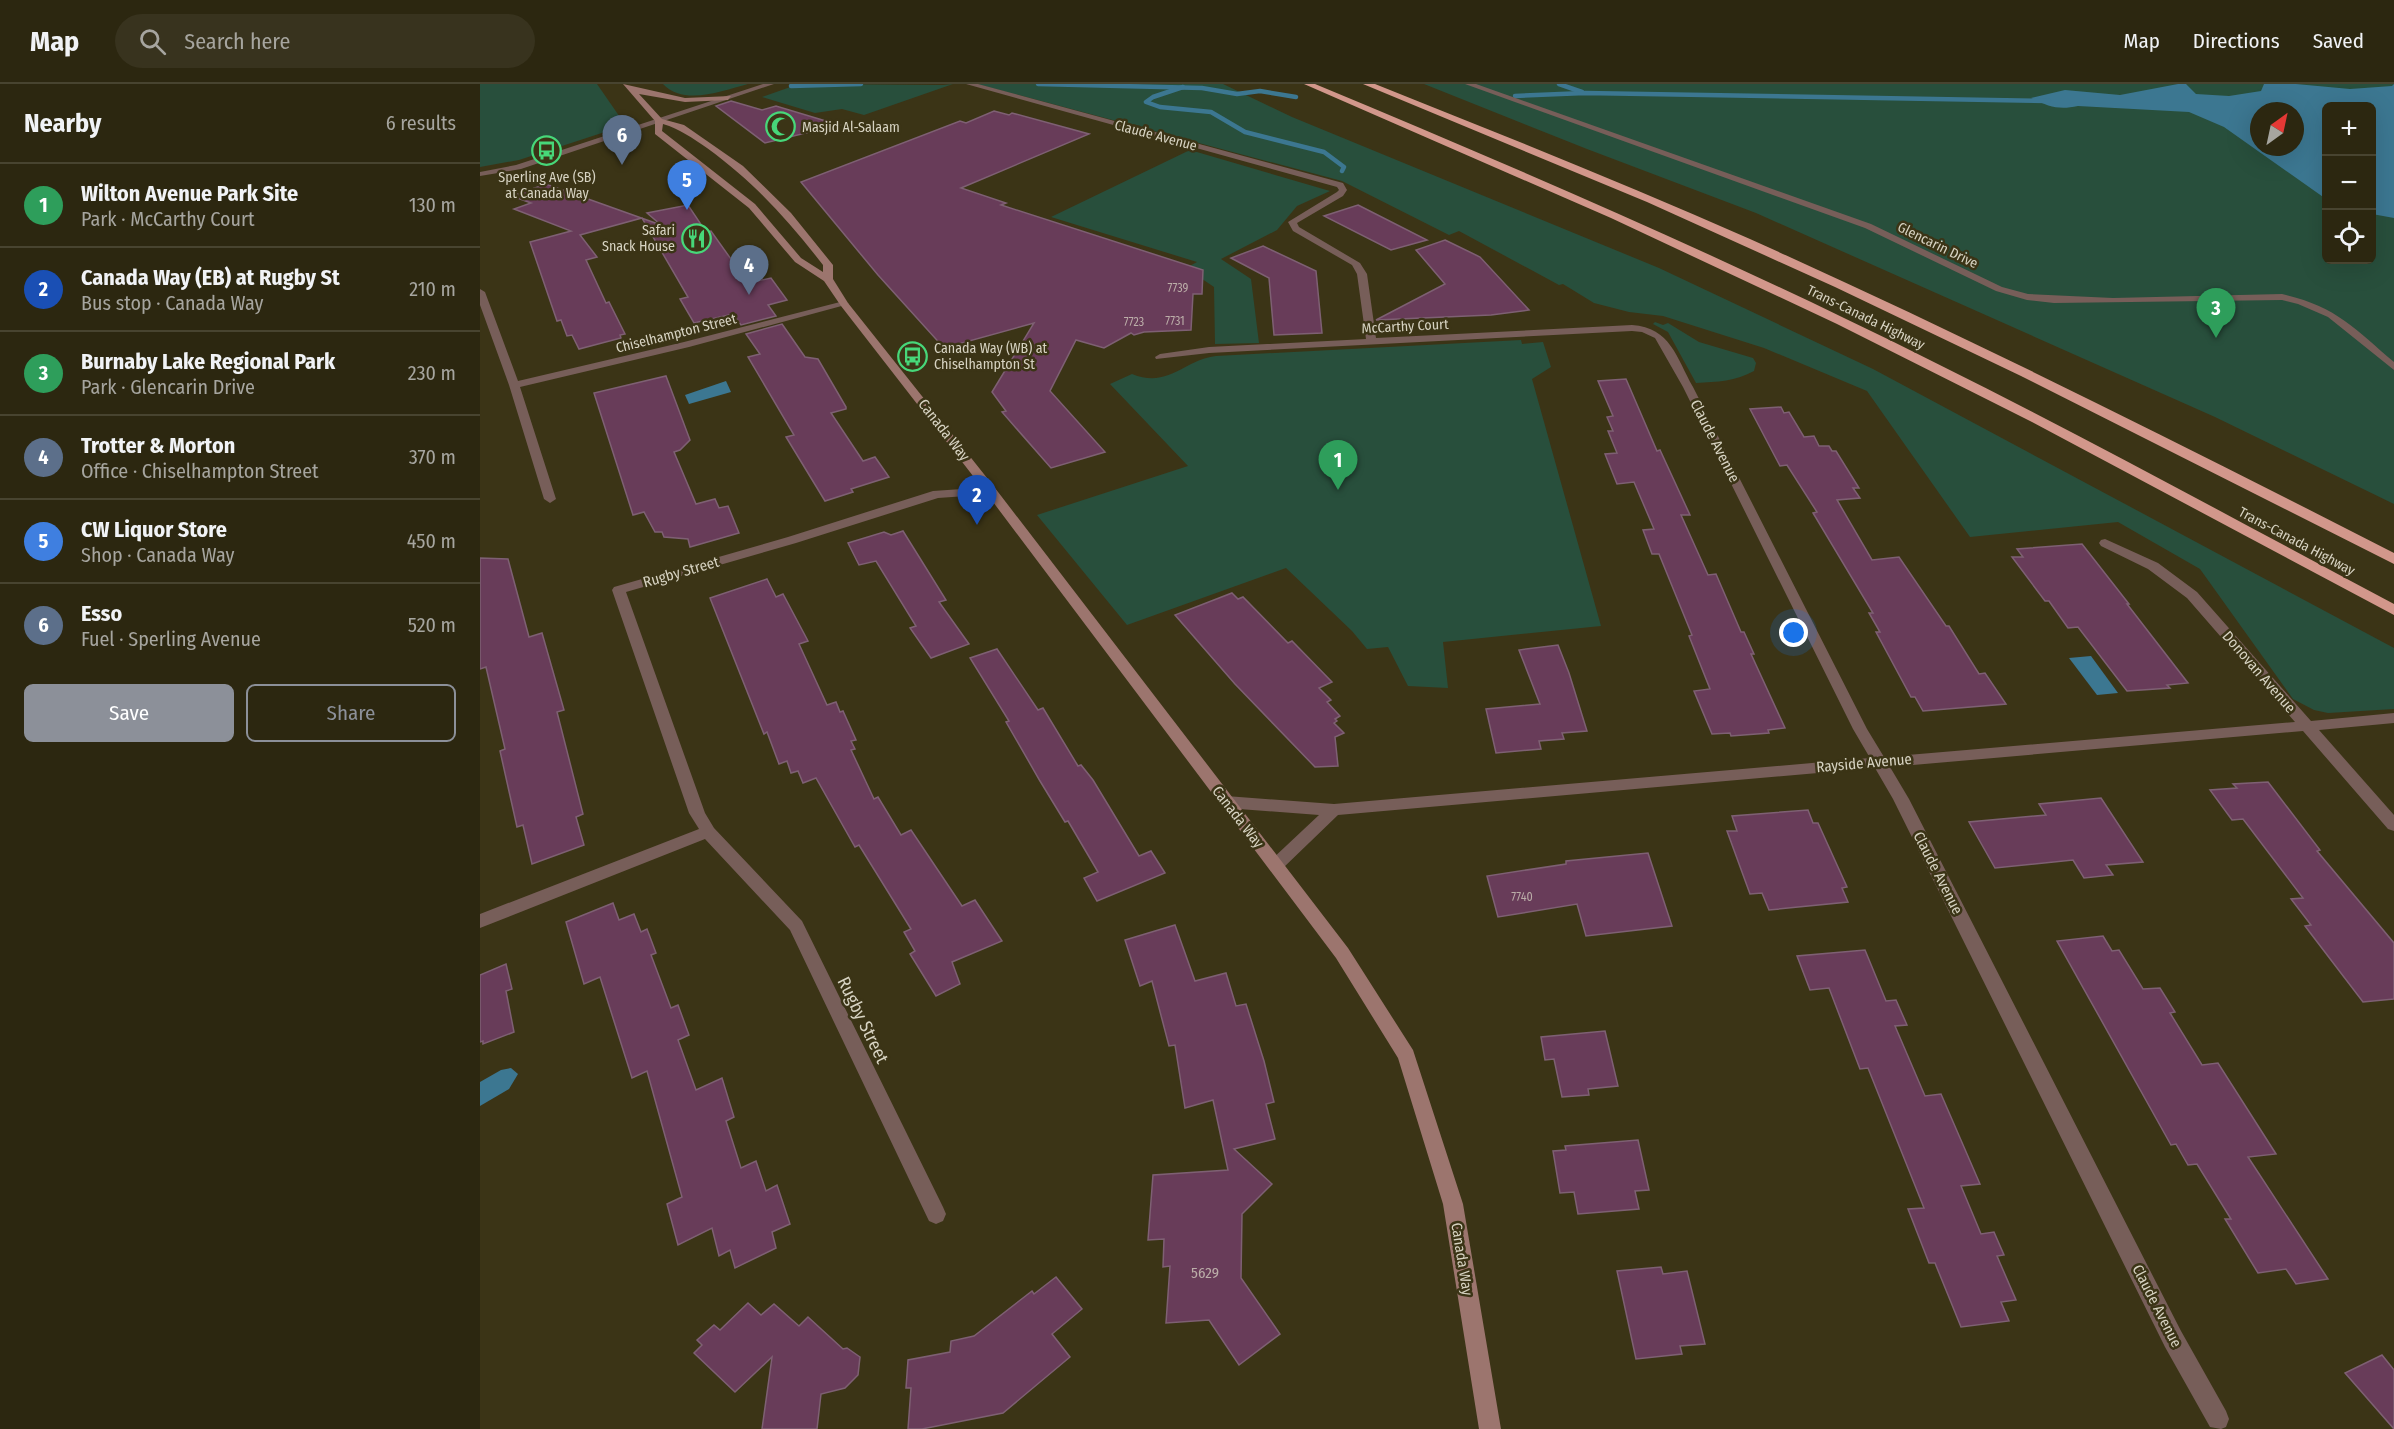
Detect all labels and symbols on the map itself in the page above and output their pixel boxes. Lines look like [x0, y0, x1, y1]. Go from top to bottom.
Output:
north arrow [2250, 102, 2304, 156]
mosque icon: Masjid Al-Salaam [765, 111, 797, 143]
pin: 6 [602, 116, 642, 165]
street label: Claude Avenue [1113, 116, 1199, 155]
place label: Masjid Al-Salaam [802, 119, 900, 136]
bus stop icon: Sperling Ave (SB) at Canada Way [531, 134, 563, 166]
pin: 5 [668, 160, 706, 210]
place label: Sperling Ave (SB) at Canada Way [498, 169, 596, 202]
street label: Glencarin Drive [1895, 219, 1981, 272]
place label: Safari Snack House [602, 222, 675, 255]
restaurant icon: Safari Snack House [680, 222, 712, 254]
pin: 4 [730, 246, 768, 295]
house number: 7739 [1168, 281, 1189, 295]
street label: Trans-Canada Highway [1804, 281, 1928, 354]
pin: 3 [2196, 288, 2236, 338]
street label: Chiselhampton Street [614, 310, 739, 357]
house number: 7731 [1165, 314, 1185, 328]
house number: 7723 [1124, 315, 1144, 329]
street label: McCarthy Court [1361, 316, 1449, 337]
bus stop icon: Canada Way (WB) at Chiselhampton St [897, 340, 929, 372]
place label: Canada Way (WB) at Chiselhampton St [934, 340, 1048, 373]
street label: Canada Way [914, 395, 974, 465]
street label: Claude Avenue [1686, 397, 1744, 485]
pin: 1 [1318, 440, 1358, 490]
pin: 2 [958, 476, 996, 525]
street label: Trans-Canada Highway [2236, 504, 2359, 580]
street label: Rugby Street [641, 553, 721, 591]
your location [1779, 618, 1808, 647]
street label: Donovan Avenue [2219, 627, 2299, 717]
street label: Rayside Avenue [1815, 750, 1913, 776]
street label: Canada Way [1208, 782, 1268, 852]
street label: Claude Avenue [1909, 829, 1967, 917]
house number: 7740 [1511, 890, 1533, 904]
street label: Rugby Street [833, 973, 893, 1067]
street label: Canada Way [1447, 1221, 1477, 1297]
street label: Claude Avenue [2128, 1262, 2186, 1350]
house number: 5629 [1191, 1264, 1219, 1282]

